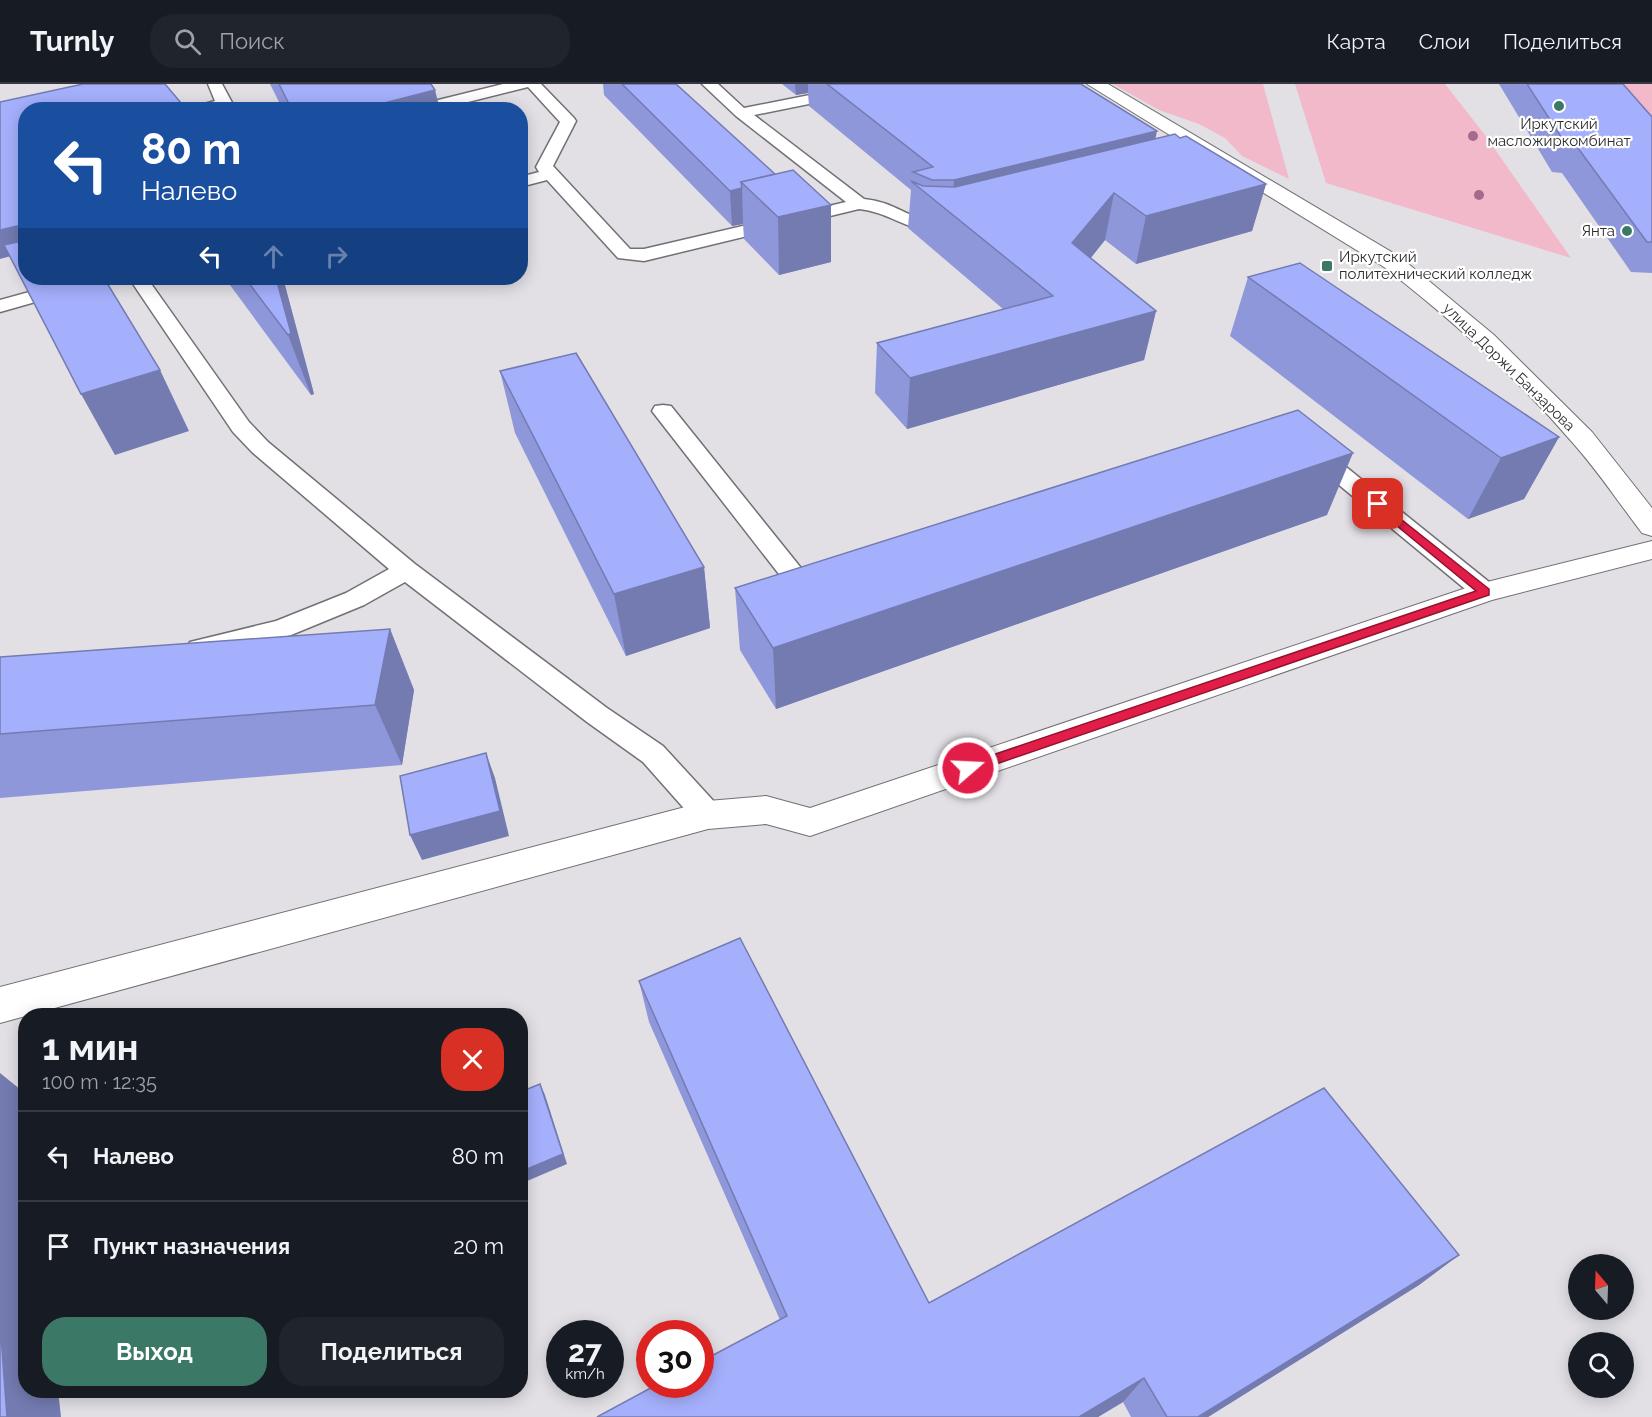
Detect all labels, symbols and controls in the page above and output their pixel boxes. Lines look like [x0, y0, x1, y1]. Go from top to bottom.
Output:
search box [150, 14, 570, 68]
text: Turnly [30, 25, 114, 58]
icon: search [171, 25, 204, 58]
text: Поиск [219, 28, 285, 54]
text: Карта [1327, 29, 1386, 54]
text: Слои [1419, 29, 1470, 54]
text: Поделиться [1503, 29, 1622, 54]
marker: Иркутский масложиркомбинат [1552, 99, 1566, 113]
place label: Иркутский масложиркомбинат [1487, 115, 1631, 150]
text: 80 m [141, 125, 241, 174]
icon: left [42, 126, 120, 204]
text: Налево [141, 175, 237, 206]
place label: Янта [1581, 222, 1615, 240]
marker: Янта [1620, 224, 1634, 238]
icon: left [194, 240, 227, 273]
icon: ahead [257, 240, 290, 273]
icon: right [320, 240, 353, 273]
place label: Иркутский политехнический колледж [1339, 248, 1532, 283]
marker: Иркутский политехнический колледж [1320, 259, 1334, 273]
street label: улица Доржи Банзарова [1439, 299, 1579, 435]
pin [1352, 478, 1403, 529]
icon: arrive [1361, 487, 1394, 520]
position arrow [936, 736, 1000, 800]
text: 1 мин [42, 1026, 138, 1068]
button: close [441, 1028, 504, 1091]
text: 100 m · 12:35 [42, 1070, 157, 1094]
icon: left [42, 1140, 75, 1173]
text: Налево [93, 1143, 174, 1169]
text: 80 m [452, 1143, 504, 1169]
icon: arrive [42, 1230, 75, 1263]
text: Пункт назначения [93, 1233, 290, 1259]
text: 20 m [453, 1233, 504, 1259]
north arrow [1568, 1254, 1634, 1320]
map controls [1568, 1254, 1634, 1398]
button: Выход [42, 1317, 267, 1386]
button: Поделиться [279, 1317, 504, 1386]
speed limit sign: 30 [636, 1320, 714, 1398]
button: search [1568, 1332, 1634, 1398]
text: 27 [568, 1334, 602, 1369]
text: km/h [565, 1365, 605, 1383]

